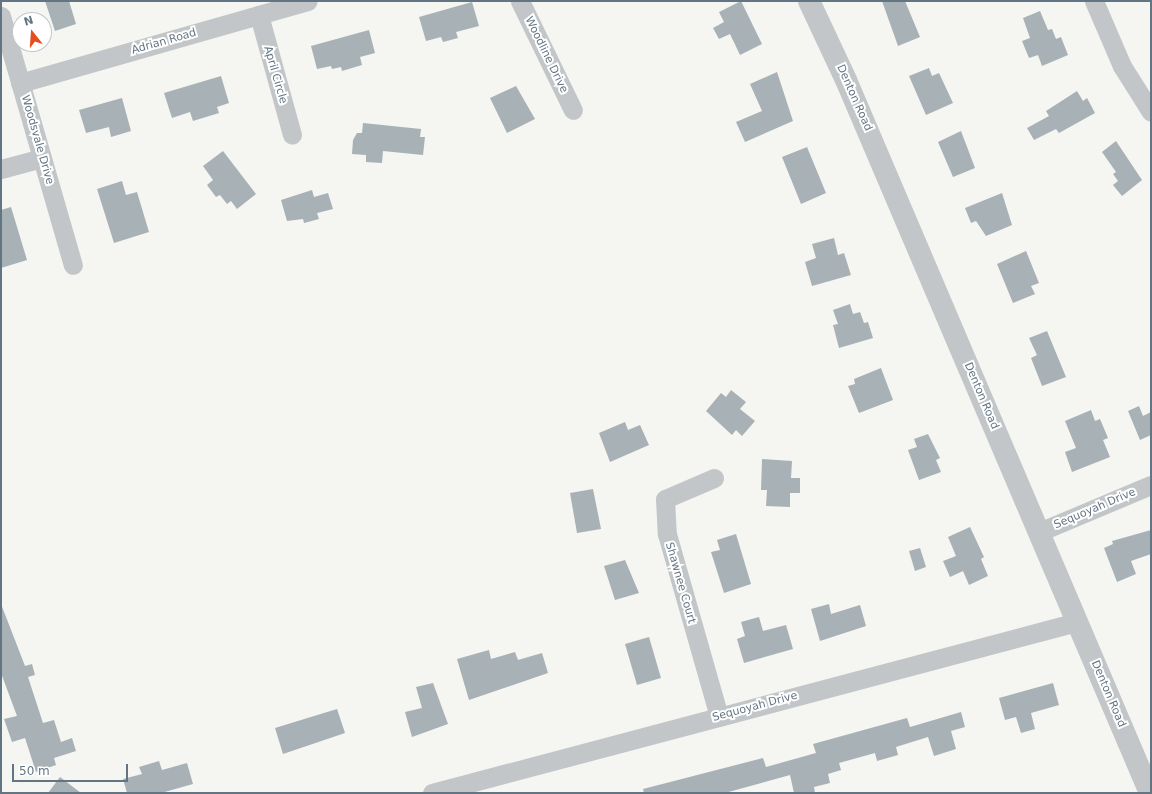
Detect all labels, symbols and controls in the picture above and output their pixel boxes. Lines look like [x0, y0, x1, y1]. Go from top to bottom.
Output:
north arrow [12, 12, 52, 52]
text: N [22, 13, 35, 29]
street label: Woodline Drive [522, 15, 570, 95]
street label: Adrian Road [130, 26, 198, 58]
street label: April Circle [260, 45, 290, 105]
street label: Denton Road [833, 63, 875, 133]
street label: Woodsvale Drive [18, 94, 56, 186]
street label: Denton Road [961, 361, 1001, 431]
street label: Sequoyah Drive [1052, 486, 1138, 532]
street label: Shawnee Court [662, 541, 698, 625]
street label: Denton Road [1088, 659, 1128, 729]
street label: Sequoyah Drive [711, 689, 799, 725]
scale bar [14, 756, 130, 782]
text: 50 m [19, 764, 50, 778]

